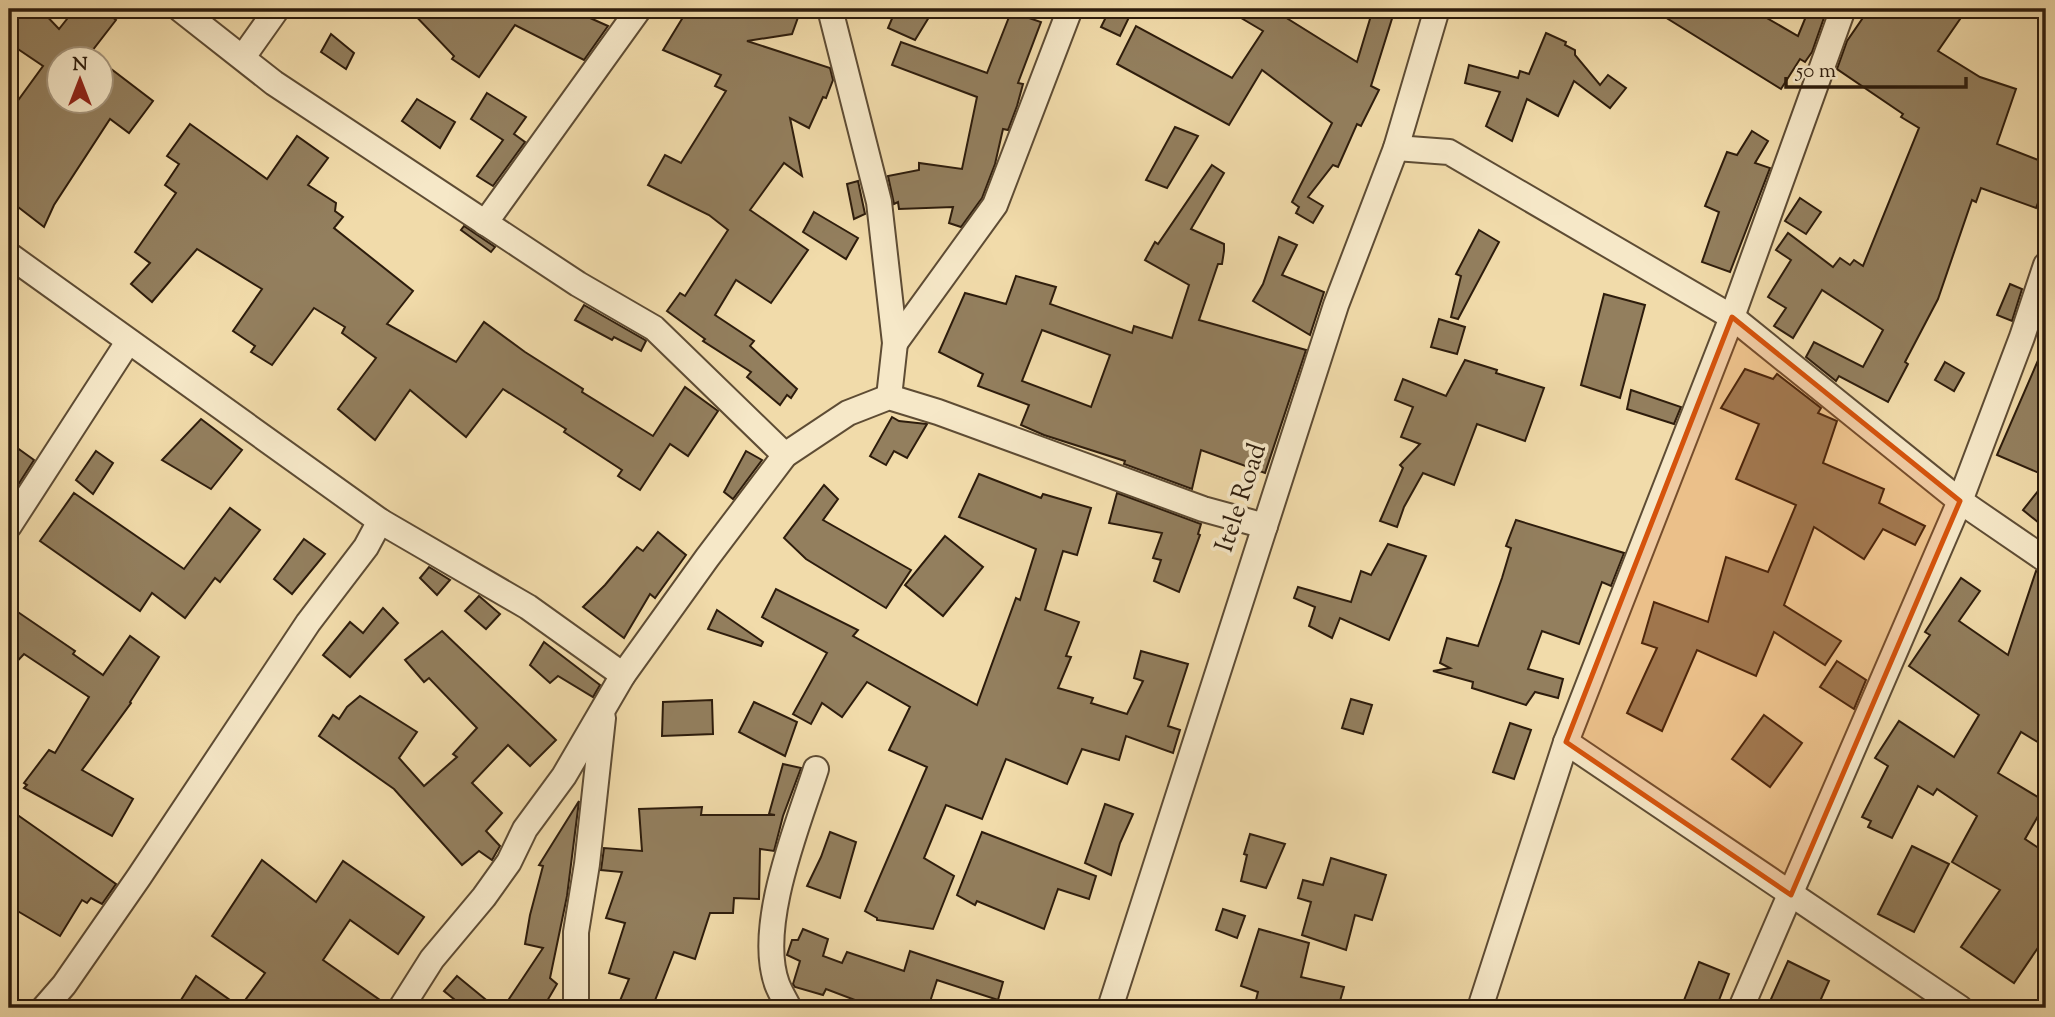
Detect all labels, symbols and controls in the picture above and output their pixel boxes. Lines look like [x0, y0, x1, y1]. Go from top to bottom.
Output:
north arrow [46, 46, 116, 116]
scale bar [1786, 46, 1966, 90]
text: N [72, 52, 88, 79]
text: 50 m [1795, 57, 1836, 87]
street label: Itele Road [1207, 438, 1277, 557]

